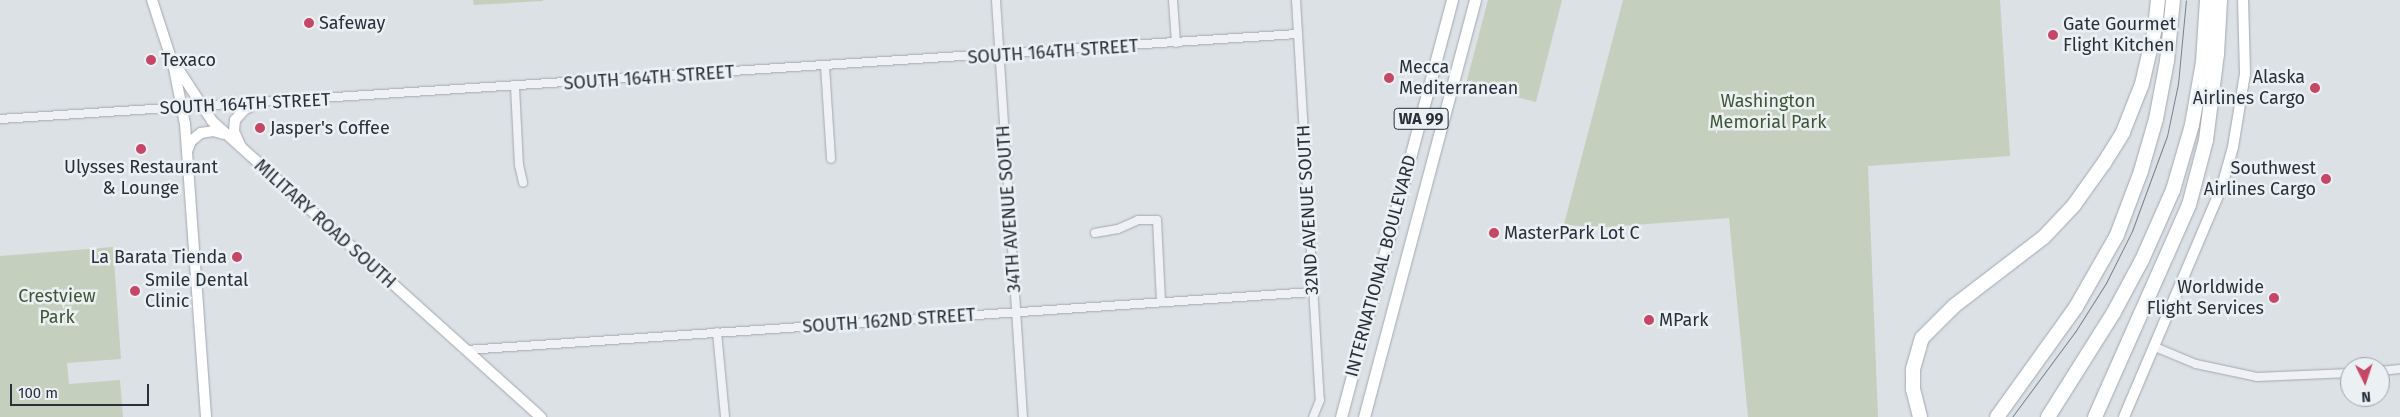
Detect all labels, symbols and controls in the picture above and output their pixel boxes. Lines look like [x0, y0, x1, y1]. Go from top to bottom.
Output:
place label: Safeway [319, 12, 385, 34]
place label: Gate Gourmet Flight Kitchen [2063, 14, 2176, 56]
marker: Safeway [303, 17, 315, 29]
marker: Gate Gourmet Flight Kitchen [2047, 29, 2059, 41]
street label: SOUTH 164TH STREET [967, 35, 1139, 69]
place label: Texaco [161, 49, 216, 71]
marker: Texaco [145, 54, 157, 66]
place label: Mecca Mediterranean [1399, 57, 1518, 100]
street label: SOUTH 164TH STREET [563, 61, 735, 95]
place label: Alaska Airlines Cargo [2193, 67, 2305, 110]
marker: Mecca Mediterranean [1383, 72, 1395, 84]
marker: Alaska Airlines Cargo [2309, 82, 2321, 94]
street label: SOUTH 164TH STREET [159, 89, 331, 119]
park label: Washington Memorial Park [1710, 91, 1826, 134]
road number: WA 99 [1394, 106, 1448, 132]
place label: Jasper's Coffee [270, 117, 390, 139]
marker: Jasper's Coffee [254, 122, 266, 134]
street label: 34TH AVENUE SOUTH [992, 124, 1026, 294]
street label: 32ND AVENUE SOUTH [1293, 124, 1323, 296]
marker: Ulysses Restaurant & Lounge [135, 143, 147, 155]
street label: INTERNATIONAL BOULEVARD [1341, 153, 1421, 379]
street label: MILITARY ROAD SOUTH [250, 155, 400, 293]
place label: Ulysses Restaurant & Lounge [64, 157, 218, 200]
place label: Southwest Airlines Cargo [2204, 158, 2316, 200]
marker: Southwest Airlines Cargo [2320, 173, 2332, 185]
place label: MasterPark Lot C [1504, 222, 1640, 244]
marker: MasterPark Lot C [1488, 227, 1500, 239]
place label: La Barata Tienda [91, 246, 227, 268]
marker: La Barata Tienda [231, 251, 243, 263]
place label: Smile Dental Clinic [145, 270, 248, 312]
place label: Worldwide Flight Services [2147, 277, 2264, 320]
marker: Smile Dental Clinic [129, 285, 141, 297]
park label: Crestview Park [18, 286, 96, 328]
marker: Worldwide Flight Services [2268, 292, 2280, 304]
street label: SOUTH 162ND STREET [802, 304, 976, 338]
place label: MPark [1659, 309, 1708, 331]
marker: MPark [1643, 314, 1655, 326]
north arrow [2340, 357, 2390, 407]
scale bar [12, 374, 151, 406]
text: 100 m [18, 384, 58, 402]
text: N [2361, 388, 2371, 405]

